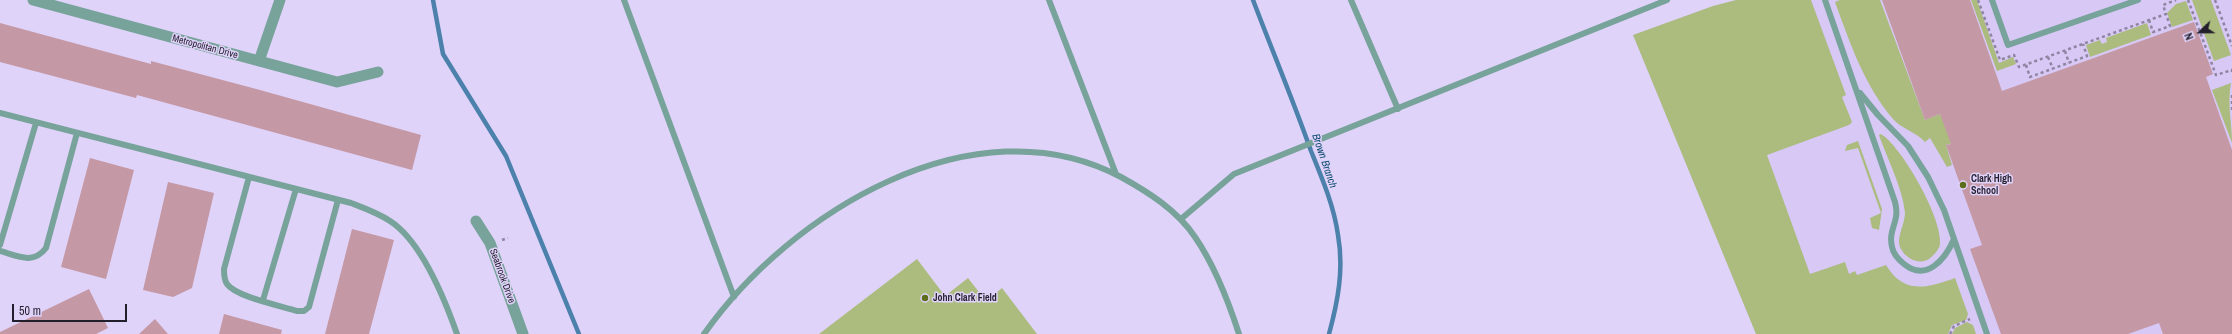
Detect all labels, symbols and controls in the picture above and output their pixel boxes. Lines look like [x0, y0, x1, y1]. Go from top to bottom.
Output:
north arrow [2180, 12, 2220, 52]
text: N [2181, 31, 2197, 42]
street label: Metropolitan Drive [171, 32, 239, 62]
water label: Brown Branch [1309, 132, 1339, 190]
place label: Clark High School [1971, 173, 2012, 196]
marker: Clark High School [1958, 180, 1968, 190]
street label: Seabrook Drive [487, 247, 517, 305]
place label: John Clark Field [933, 292, 997, 304]
marker: John Clark Field [920, 293, 930, 303]
scale bar [14, 296, 129, 322]
text: 50 m [19, 303, 41, 319]

